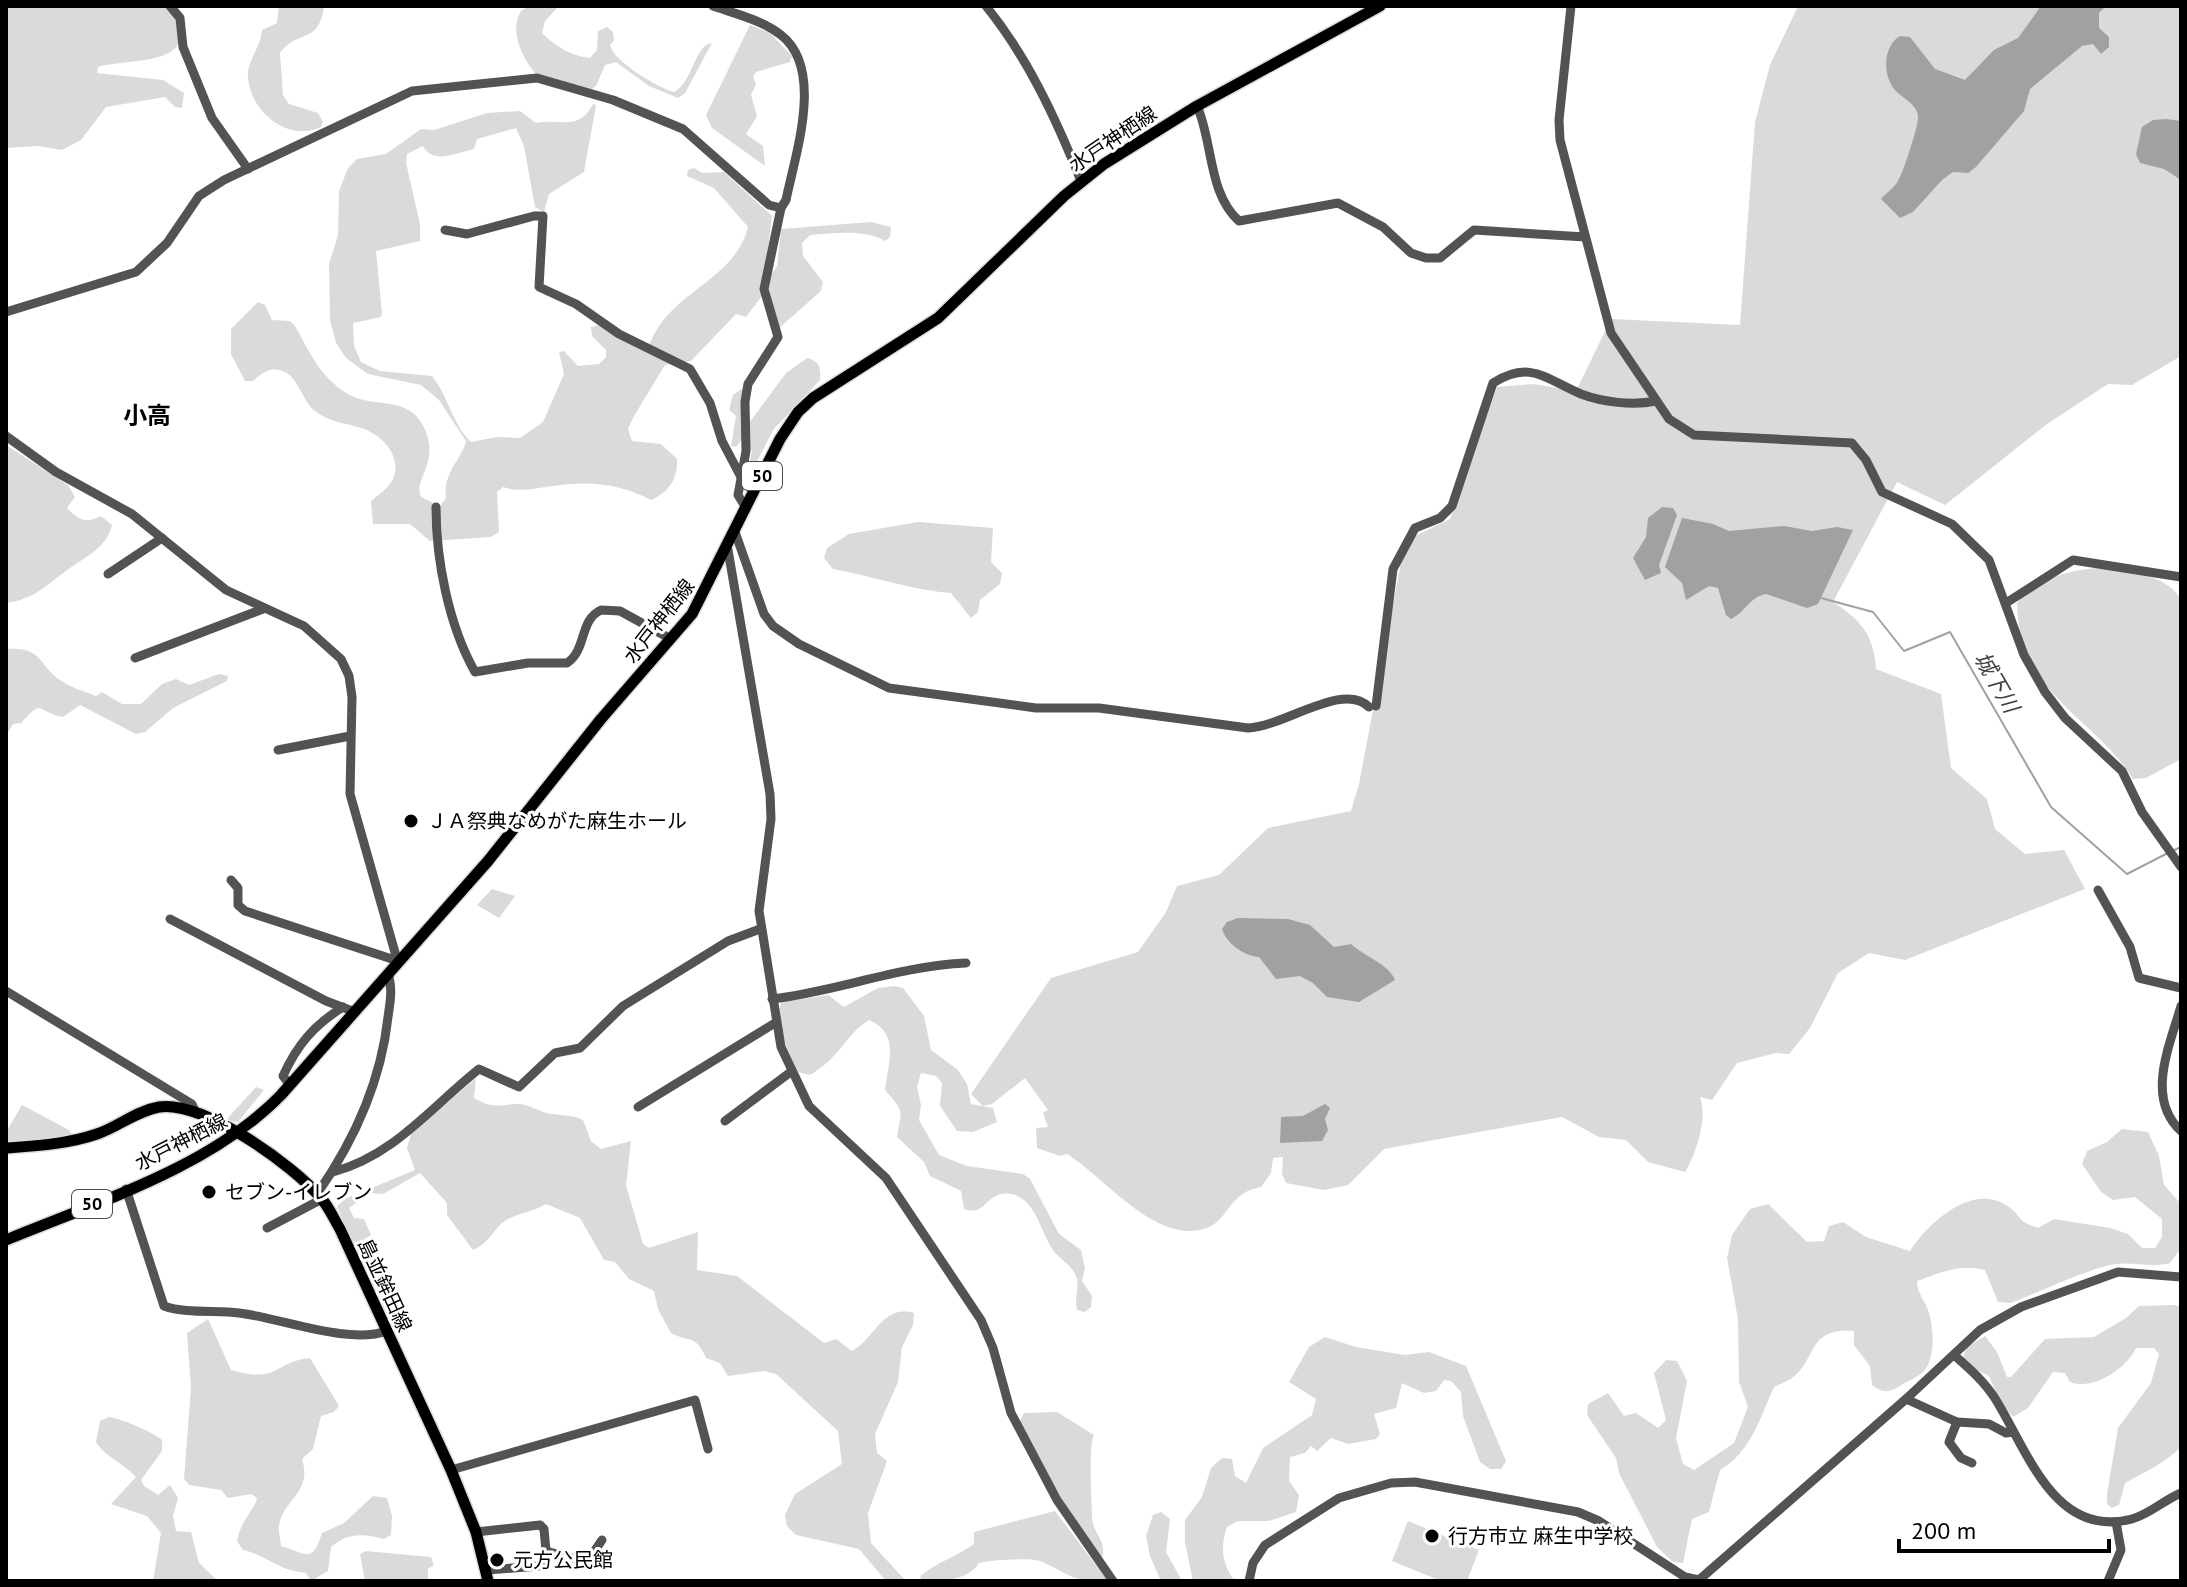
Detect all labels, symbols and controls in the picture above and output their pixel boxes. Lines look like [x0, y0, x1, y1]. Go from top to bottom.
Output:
street label: 水戸神栖線 [1064, 100, 1162, 178]
district label: 小高 [123, 400, 171, 431]
road number: 50 [742, 462, 782, 490]
street label: 水戸神栖線 [618, 574, 700, 668]
water label: 城下川 [1968, 646, 2027, 719]
place label: ＪＡ祭典なめがた麻生ホール [427, 808, 687, 834]
marker: ＪＡ祭典なめがた麻生ホール [402, 812, 420, 830]
street label: 水戸神栖線 [131, 1108, 231, 1176]
place label: セブン-イレブン [225, 1179, 372, 1205]
marker: セブン-イレブン [200, 1183, 218, 1201]
road number: 50 [72, 1190, 112, 1218]
street label: 島並鉾田線 [352, 1234, 418, 1336]
scale bar [1899, 1503, 2109, 1553]
text: 200 m [1911, 1515, 1976, 1546]
place label: 行方市立 麻生中学校 [1448, 1523, 1633, 1549]
marker: 行方市立 麻生中学校 [1423, 1527, 1441, 1545]
place label: 元方公民館 [513, 1547, 613, 1573]
marker: 元方公民館 [488, 1551, 506, 1569]

